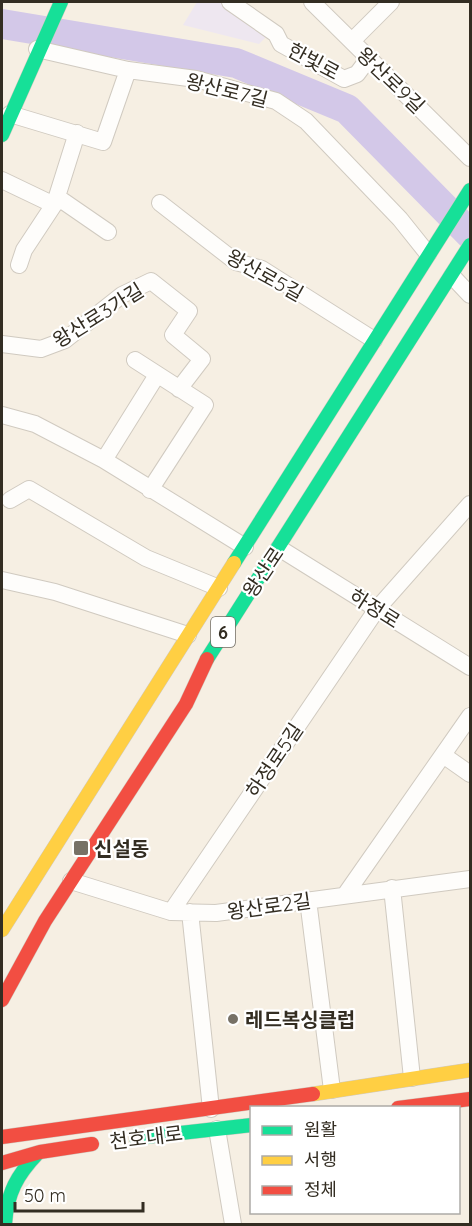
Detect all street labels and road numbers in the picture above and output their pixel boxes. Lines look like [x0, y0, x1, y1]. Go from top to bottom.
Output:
street label: 한빛로 [284, 37, 344, 85]
street label: 왕산로9길 [352, 42, 430, 118]
street label: 왕산로7길 [183, 68, 271, 112]
street label: 왕산로5길 [222, 244, 308, 306]
street label: 왕산로3가길 [48, 277, 148, 353]
street label: 왕산로 [237, 542, 289, 602]
street label: 하정로 [345, 583, 405, 633]
road number: 6 [211, 617, 235, 647]
street label: 하정로5길 [240, 718, 308, 802]
street label: 왕산로2길 [225, 888, 313, 924]
street label: 천호대로 [108, 1120, 184, 1154]

